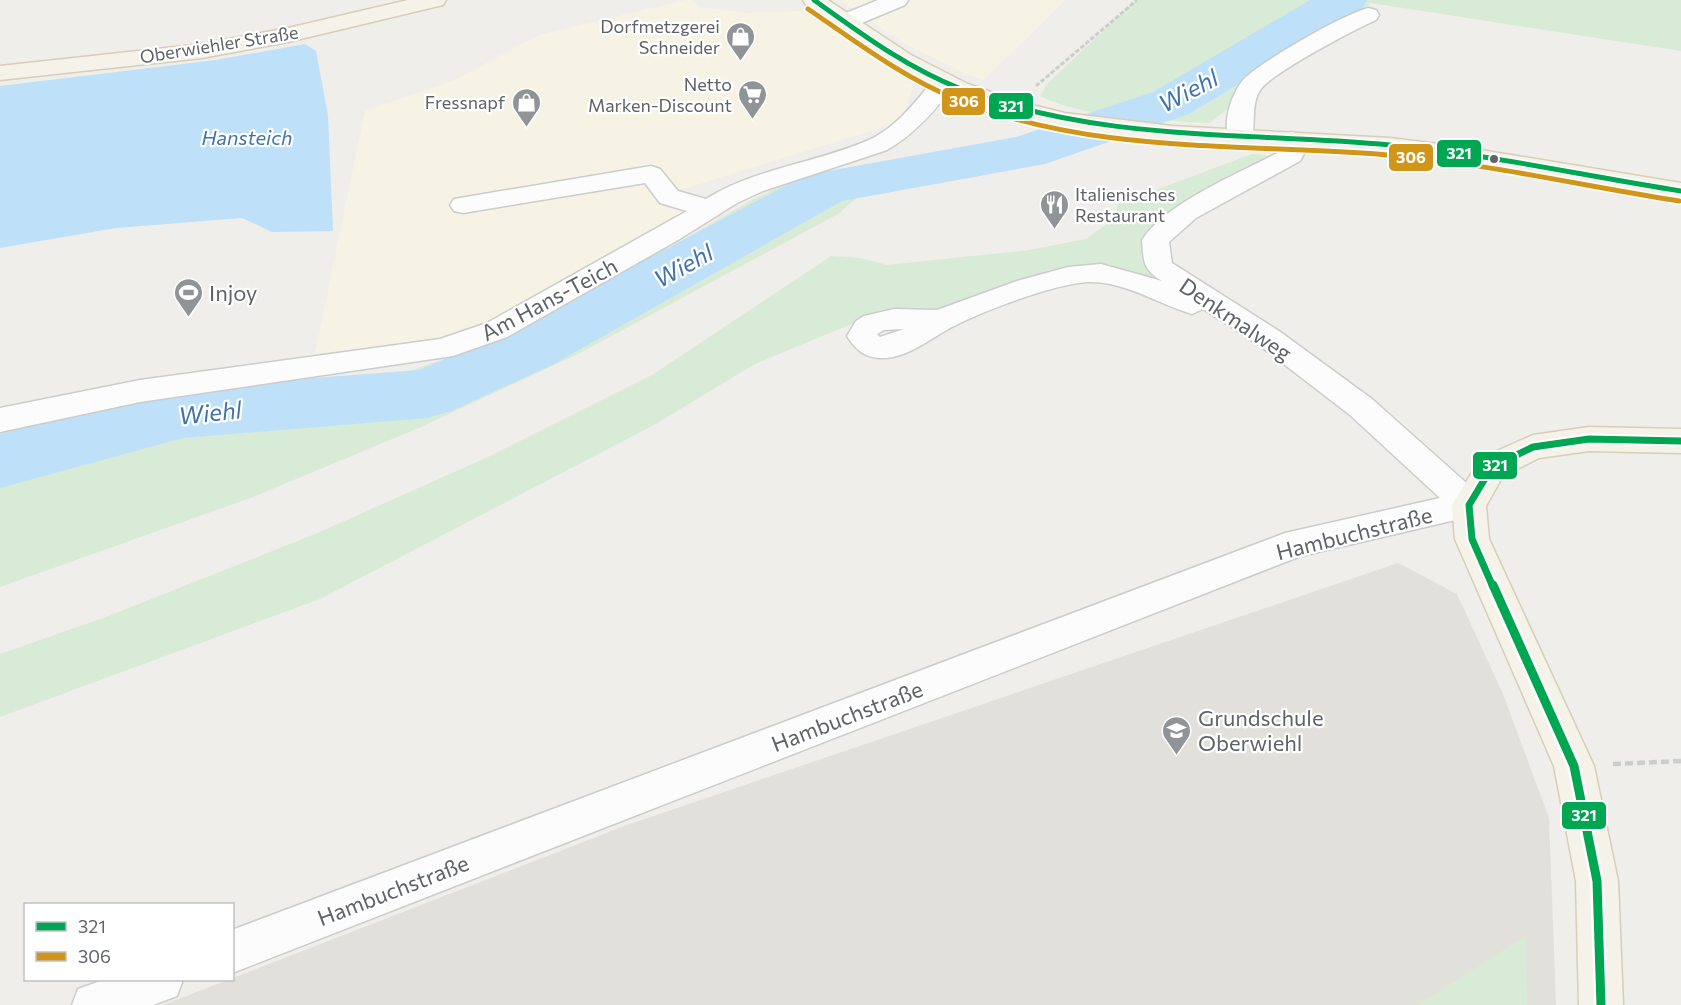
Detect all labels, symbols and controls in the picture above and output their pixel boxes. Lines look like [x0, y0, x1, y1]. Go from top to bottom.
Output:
place label: Dorfmetzgerei Schneider [600, 15, 720, 58]
shop icon: Dorfmetzgerei Schneider [725, 20, 757, 62]
street label: Oberwiehler Straße [138, 21, 300, 67]
water label: Wiehl [1153, 62, 1223, 118]
place label: Netto Marken-Discount [588, 73, 732, 116]
supermarket icon: Netto Marken-Discount [737, 78, 769, 120]
shop icon: Fressnapf [510, 86, 542, 128]
line badge: 306 [941, 87, 986, 116]
place label: Fressnapf [425, 91, 506, 113]
text: 306 [949, 91, 979, 110]
line badge: 321 [988, 92, 1034, 120]
text: 321 [998, 96, 1024, 115]
water label: Hansteich [201, 125, 293, 149]
line badge: 321 [1436, 139, 1482, 168]
line badge: 306 [1388, 143, 1434, 172]
text: 321 [1446, 143, 1472, 162]
text: 306 [1396, 147, 1426, 166]
unlabelled marker [1488, 153, 1500, 165]
place label: Italienisches Restaurant [1075, 183, 1176, 226]
restaurant icon: Italienisches Restaurant [1038, 188, 1070, 230]
water label: Wiehl [648, 237, 718, 293]
street label: Am Hans-Teich [476, 252, 622, 346]
street label: Denkmalweg [1175, 272, 1297, 366]
sports icon: Injoy [172, 276, 204, 318]
place label: Injoy [209, 279, 258, 306]
water label: Wiehl [177, 394, 244, 430]
line badge: 321 [1472, 451, 1518, 480]
text: 321 [1482, 455, 1508, 474]
street label: Hambuchstraße [1273, 501, 1435, 565]
street label: Hambuchstraße [767, 675, 927, 757]
place label: Grundschule Oberwiehl [1198, 704, 1324, 756]
school or university icon: Grundschule Oberwiehl [1161, 714, 1193, 756]
line badge: 321 [1561, 801, 1607, 830]
text: 321 [1571, 805, 1597, 824]
street label: Hambuchstraße [313, 849, 473, 931]
legend [24, 903, 234, 981]
text: 321 [78, 915, 106, 937]
text: 306 [78, 945, 111, 967]

